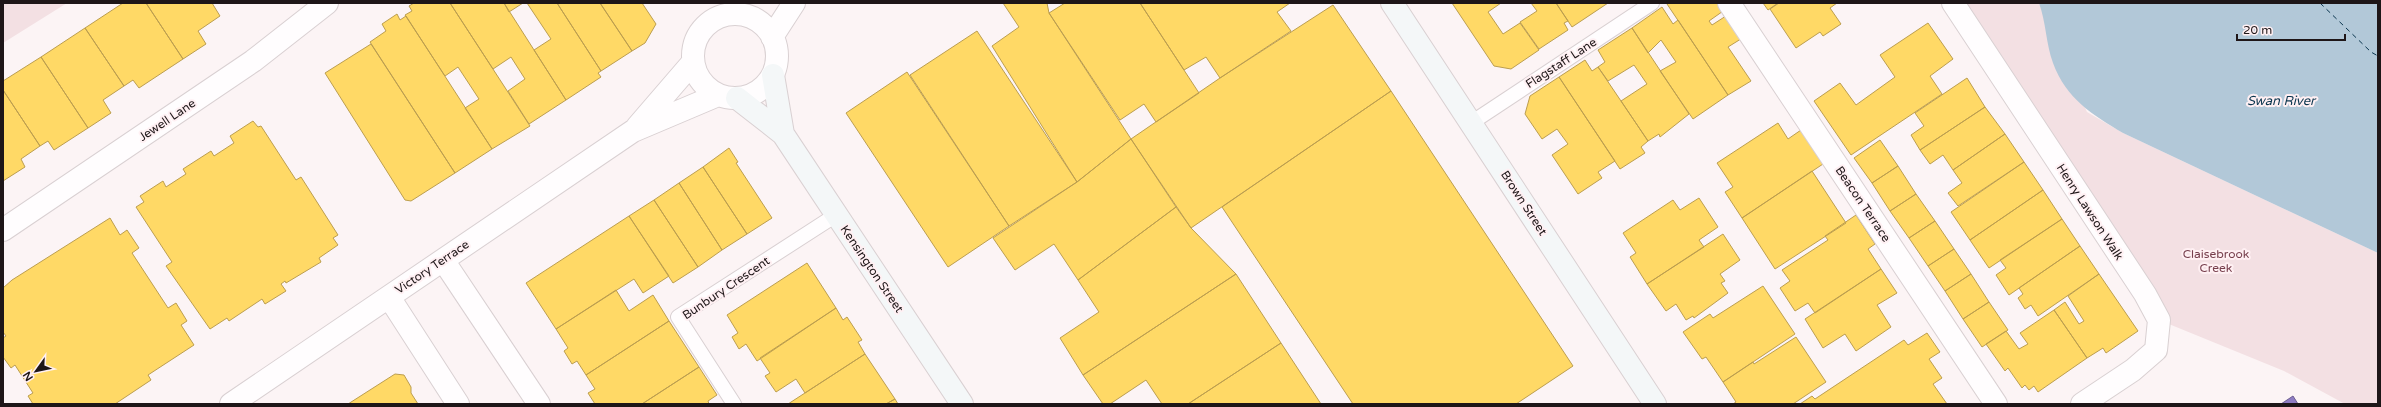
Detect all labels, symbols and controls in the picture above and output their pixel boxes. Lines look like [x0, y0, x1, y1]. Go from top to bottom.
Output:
scale bar [2237, 16, 2345, 42]
text: 20 m [2243, 23, 2272, 37]
street label: Flagstaff Lane [1523, 35, 1599, 91]
water label: Swan River [2247, 93, 2317, 109]
street label: Jewell Lane [136, 96, 198, 144]
street label: Henry Lawson Walk [2054, 161, 2127, 263]
street label: Beacon Terrace [1833, 163, 1894, 245]
street label: Brown Street [1498, 168, 1550, 238]
street label: Kensington Street [838, 223, 907, 316]
street label: Victory Terrace [392, 237, 472, 297]
park label: Claisebrook Creek [2183, 247, 2250, 275]
street label: Bunbury Crescent [680, 253, 773, 322]
north arrow [16, 351, 56, 391]
text: N [20, 369, 36, 383]

